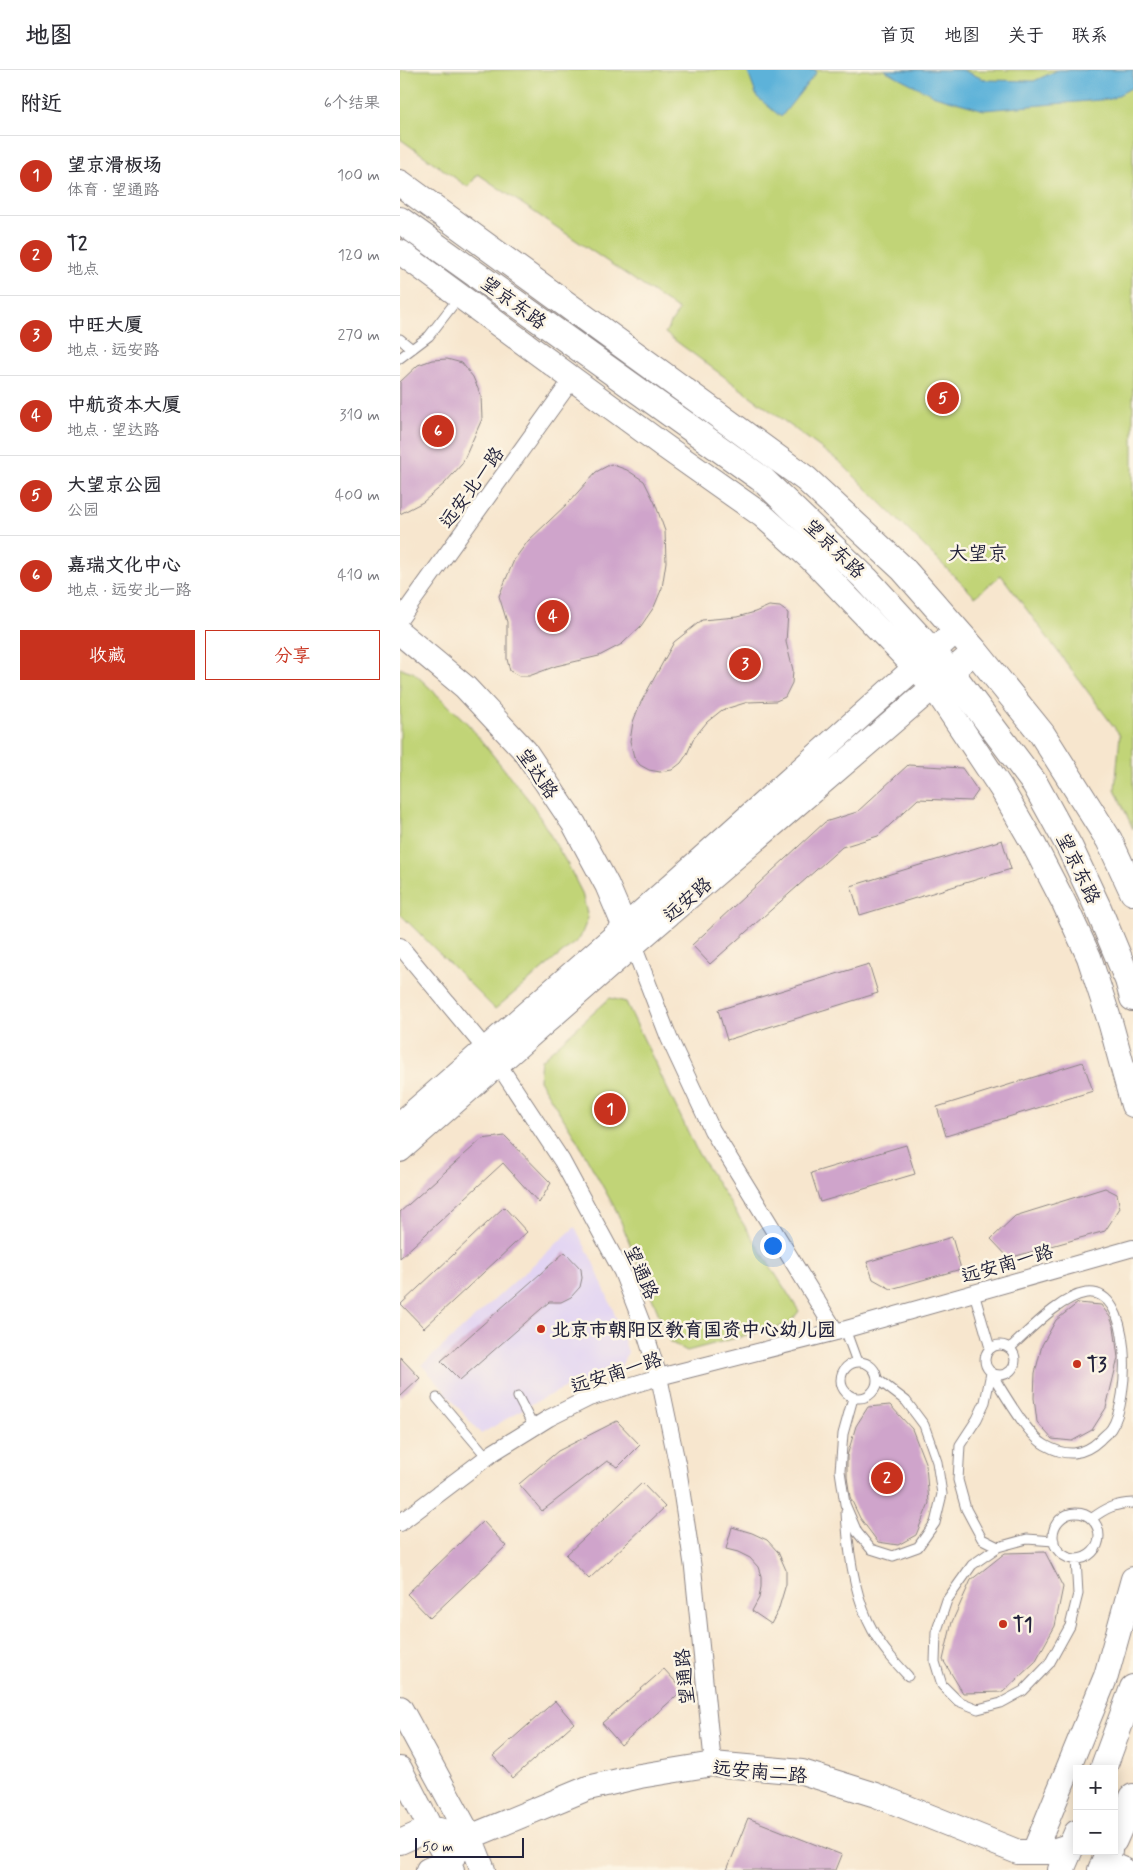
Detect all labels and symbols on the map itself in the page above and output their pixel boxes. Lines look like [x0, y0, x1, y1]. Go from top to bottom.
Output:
street label: 望京东路 [475, 271, 551, 336]
pin: 5 [927, 379, 959, 417]
pin: 6 [422, 412, 454, 450]
street label: 远安北一路 [434, 442, 510, 534]
street label: 望京东路 [798, 514, 870, 584]
district label: 大望京 [948, 541, 1008, 568]
pin: 4 [537, 597, 569, 635]
pin: 3 [729, 645, 761, 683]
street label: 望达路 [510, 743, 563, 804]
street label: 望京东路 [1050, 829, 1106, 908]
street label: 远安路 [658, 872, 718, 928]
pin: 1 [594, 1090, 626, 1128]
your location [760, 1233, 786, 1259]
street label: 远安南一路 [958, 1239, 1057, 1290]
street label: 望通路 [618, 1241, 664, 1304]
place label: 北京市朝阳区教育国资中心幼儿园 [551, 1318, 836, 1343]
marker: 北京市朝阳区教育国资中心幼儿园 [535, 1323, 547, 1335]
street label: 远安南一路 [567, 1347, 666, 1400]
place label: T3 [1087, 1353, 1107, 1378]
marker: T3 [1071, 1358, 1083, 1370]
pin: 2 [871, 1459, 903, 1497]
place label: T1 [1013, 1613, 1033, 1638]
marker: T1 [997, 1618, 1009, 1630]
street label: 望通路 [670, 1647, 701, 1707]
street label: 远安南二路 [711, 1756, 808, 1789]
scale bar [415, 1835, 524, 1858]

